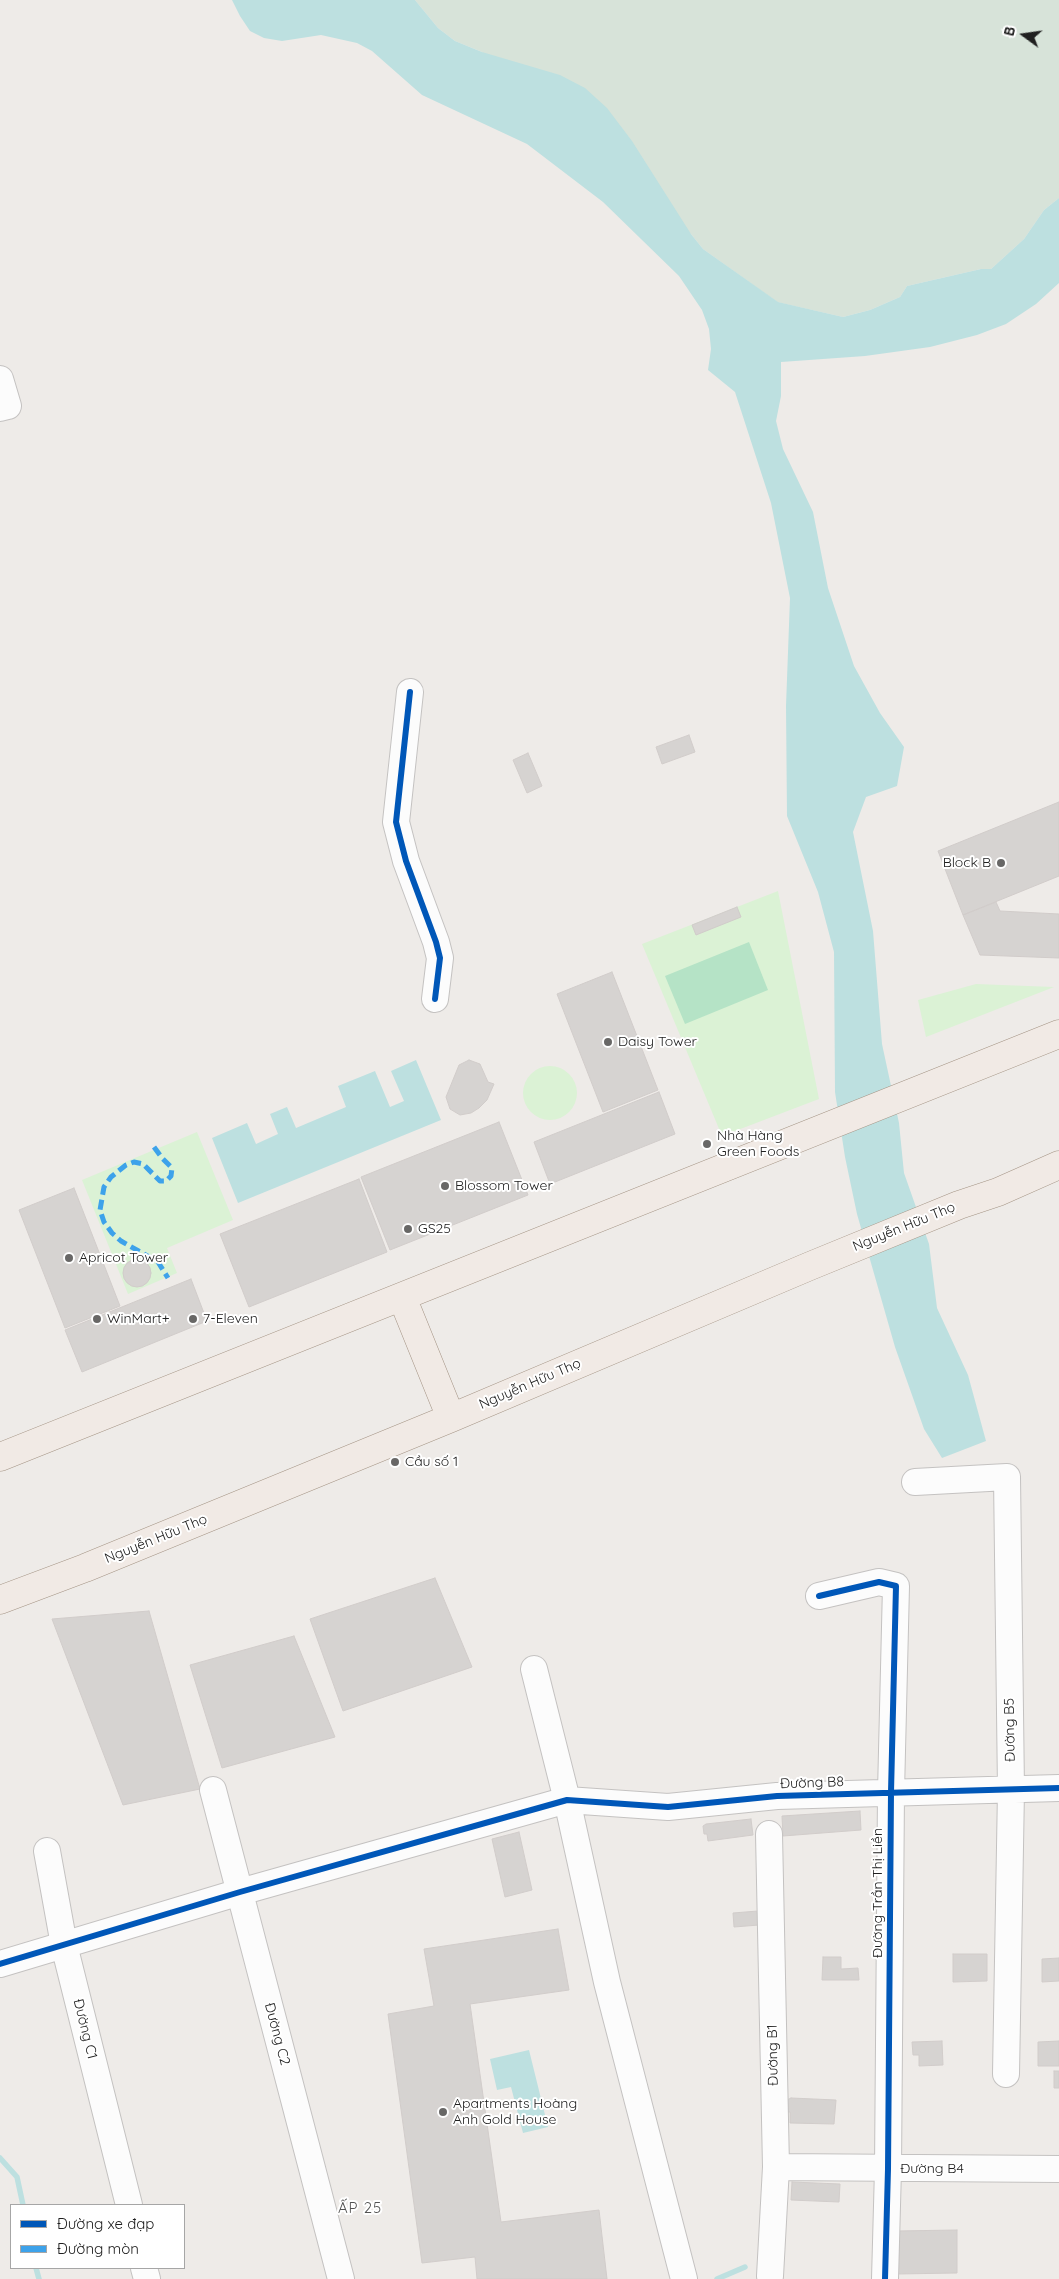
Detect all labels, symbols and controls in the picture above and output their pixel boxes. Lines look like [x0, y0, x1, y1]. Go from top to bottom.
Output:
north arrow [999, 10, 1049, 60]
text: B [1000, 25, 1019, 38]
place label: Block B [943, 855, 991, 871]
marker: Block B [995, 857, 1007, 869]
place label: Daisy Tower [618, 1034, 697, 1050]
marker: Daisy Tower [602, 1036, 614, 1048]
place label: Nhà Hàng Green Foods [717, 1128, 799, 1160]
marker: Nhà Hàng Green Foods [701, 1138, 713, 1150]
place label: Blossom Tower [455, 1178, 553, 1194]
marker: Blossom Tower [439, 1180, 451, 1192]
street label: Nguyễn Hữu Thọ [850, 1199, 958, 1255]
place label: GS25 [418, 1221, 451, 1237]
marker: GS25 [402, 1223, 414, 1235]
place label: Apricot Tower [79, 1250, 168, 1266]
marker: Apricot Tower [63, 1252, 75, 1264]
place label: WinMart+ [107, 1311, 170, 1327]
place label: 7-Eleven [203, 1311, 258, 1327]
marker: WinMart+ [91, 1313, 103, 1325]
marker: 7-Eleven [187, 1313, 199, 1325]
street label: Nguyễn Hữu Thọ [476, 1355, 584, 1413]
place label: Cầu số 1 [405, 1454, 458, 1470]
marker: Cầu số 1 [389, 1456, 401, 1468]
street label: Nguyễn Hữu Thọ [102, 1511, 210, 1567]
street label: Đường B5 [1001, 1698, 1019, 1762]
street label: Đường B8 [780, 1773, 844, 1793]
street label: Đường Trần Thị Liền [870, 1828, 886, 1958]
street label: Đường C1 [69, 1997, 101, 2061]
street label: Đường C2 [261, 2001, 293, 2067]
street label: Đường B1 [764, 2024, 782, 2086]
place label: Apartments Hoàng Anh Gold House [453, 2096, 577, 2128]
marker: Apartments Hoàng Anh Gold House [437, 2106, 449, 2118]
street label: Đường B4 [900, 2161, 964, 2177]
district label: ẤP 25 [337, 2199, 383, 2217]
legend [10, 2204, 185, 2269]
text: Đường xe đạp [57, 2214, 154, 2233]
text: Đường mòn [57, 2239, 139, 2258]

